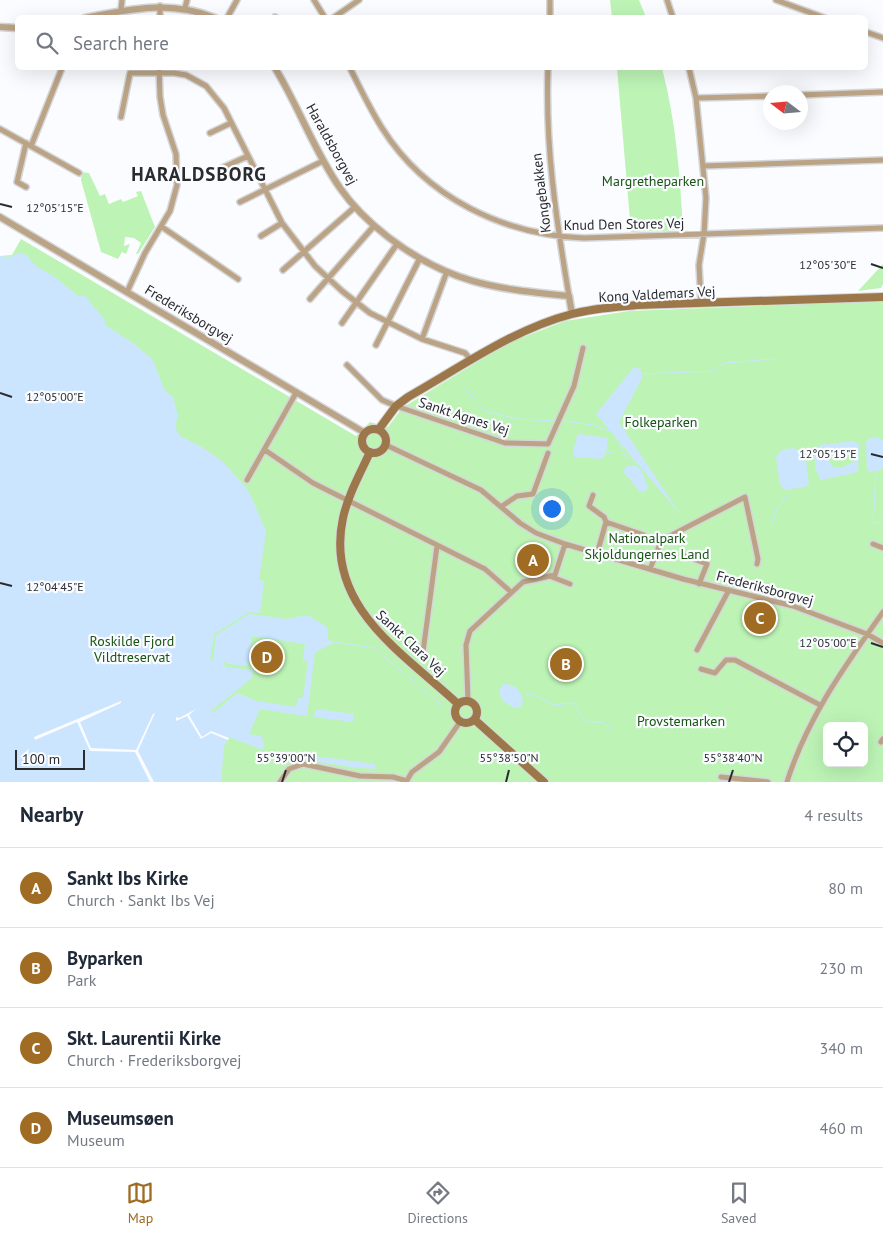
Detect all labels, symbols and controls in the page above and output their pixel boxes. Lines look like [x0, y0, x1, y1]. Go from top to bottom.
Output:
search box [15, 15, 868, 70]
icon: search [33, 29, 61, 57]
text: Search here [73, 31, 169, 55]
north arrow [763, 85, 808, 130]
street label: Haraldsborgvej [302, 100, 362, 188]
street label: Kongebakken [527, 152, 555, 234]
district label: HARALDSBORG [131, 162, 267, 186]
park label: Margretheparken [602, 172, 704, 190]
text: 12°05'15"E [26, 200, 84, 215]
street label: Knud Den Stores Vej [563, 214, 685, 234]
text: 12°05'30"E [799, 257, 857, 272]
street label: Frederiksborgvej [142, 281, 236, 347]
street label: Kong Valdemars Vej [598, 282, 716, 306]
text: 12°05'00"E [26, 389, 84, 404]
street label: Sankt Agnes Vej [416, 393, 512, 439]
park label: Folkeparken [624, 413, 698, 431]
text: 12°05'15"E [799, 446, 857, 461]
your location [539, 496, 565, 522]
park label: Nationalpark Skjoldungernes Land [584, 529, 710, 563]
pin: A [517, 541, 549, 579]
street label: Frederiksborgvej [715, 566, 815, 610]
text: 12°04'45"E [26, 579, 84, 594]
pin: C [744, 599, 776, 637]
street label: Sankt Clara Vej [372, 606, 450, 680]
park label: Roskilde Fjord Vildtreservat [90, 632, 174, 666]
text: 12°05'00"E [799, 635, 857, 650]
pin: D [251, 638, 283, 676]
pin: B [550, 645, 582, 683]
park label: Provstemarken [637, 712, 725, 730]
map controls [823, 722, 868, 767]
button: locate [823, 722, 868, 767]
scale bar [15, 747, 85, 770]
text: 100 m [22, 750, 60, 768]
text: 55°39'00"N [256, 750, 316, 765]
text: 55°38'50"N [479, 750, 539, 765]
text: 55°38'40"N [703, 750, 763, 765]
text: Nearby [20, 801, 83, 828]
text: 4 results [804, 805, 863, 825]
text: Sankt Ibs Kirke [67, 866, 188, 890]
text: A [31, 878, 41, 898]
text: 80 m [828, 878, 863, 898]
text: Church · Sankt Ibs Vej [67, 890, 215, 910]
text: Byparken [67, 946, 143, 970]
text: B [31, 958, 41, 978]
text: 230 m [820, 958, 863, 978]
text: Park [67, 970, 96, 990]
text: Skt. Laurentii Kirke [67, 1026, 221, 1050]
text: C [32, 1038, 40, 1058]
text: 340 m [820, 1038, 863, 1058]
text: Church · Frederiksborgvej [67, 1050, 242, 1070]
text: Museumsøen [67, 1106, 174, 1130]
text: D [31, 1118, 41, 1138]
text: 460 m [820, 1118, 863, 1138]
text: Museum [67, 1130, 125, 1150]
tab: Map [126, 1179, 154, 1227]
tab: Directions [407, 1179, 468, 1227]
tab: Saved [721, 1179, 757, 1227]

